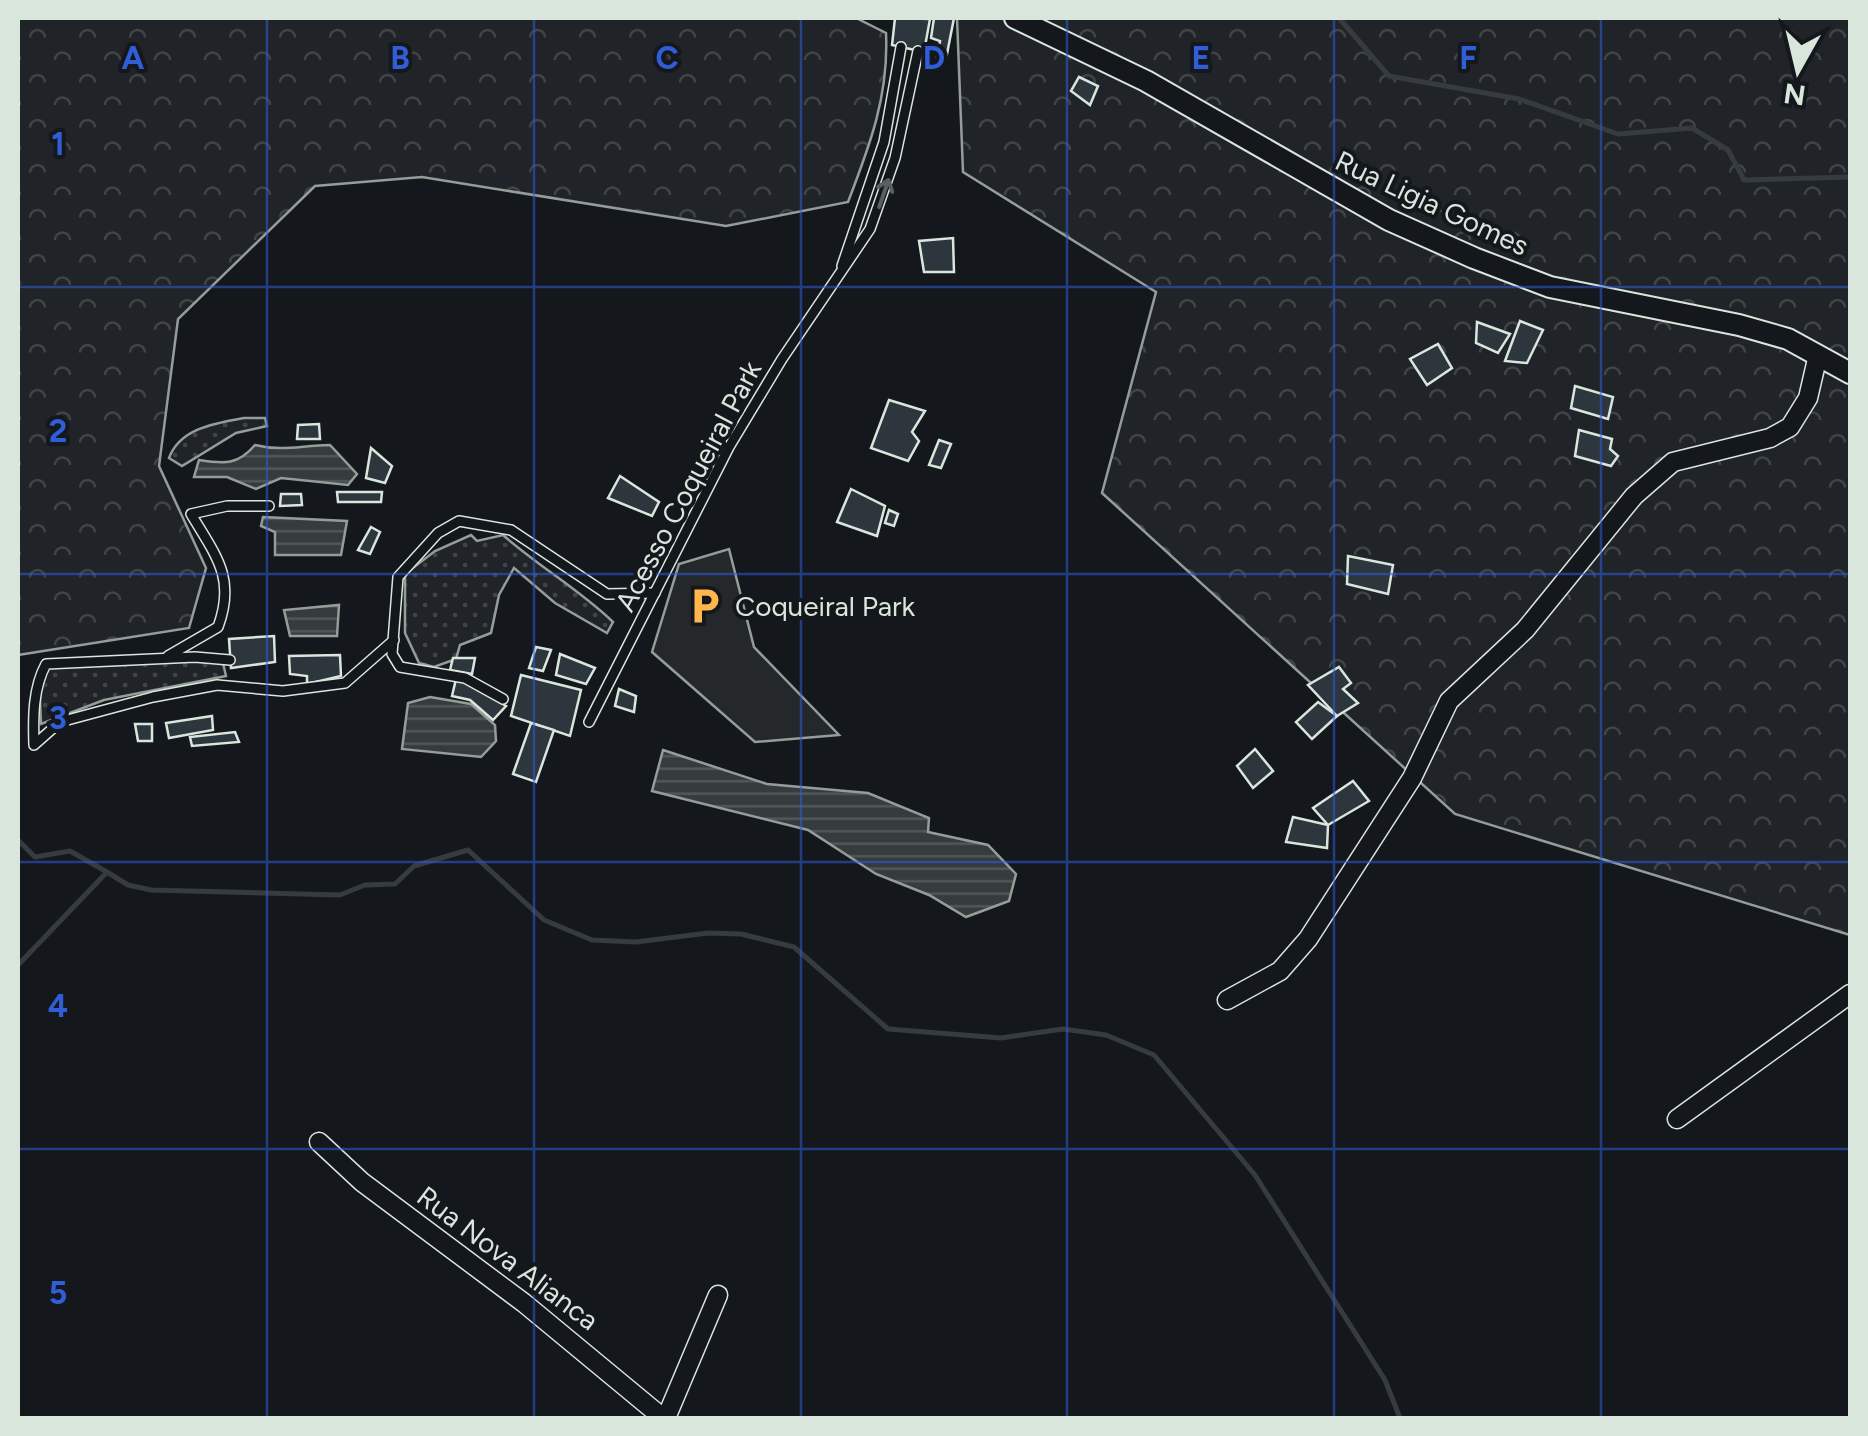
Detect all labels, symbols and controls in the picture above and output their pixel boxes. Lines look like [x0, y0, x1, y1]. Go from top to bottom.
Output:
north arrow [1748, 20, 1848, 120]
text: A [122, 39, 145, 77]
text: B [390, 39, 410, 77]
text: C [655, 39, 679, 77]
text: D [923, 39, 945, 77]
text: E [1192, 39, 1210, 77]
text: F [1459, 39, 1477, 77]
text: N [1781, 76, 1808, 113]
text: 1 [51, 125, 65, 163]
street label: Rua Ligia Gomes [1330, 143, 1534, 263]
one-way arrow [876, 178, 894, 210]
street label: Acesso Coqueiral Park [608, 355, 769, 617]
text: 2 [49, 412, 67, 450]
parking icon: Coqueiral Park [684, 585, 726, 627]
place label: Coqueiral Park [735, 589, 916, 623]
text: 3 [49, 699, 67, 737]
text: 4 [48, 987, 68, 1025]
street label: Rua Nova Alianca [411, 1179, 605, 1337]
text: 5 [49, 1274, 67, 1312]

